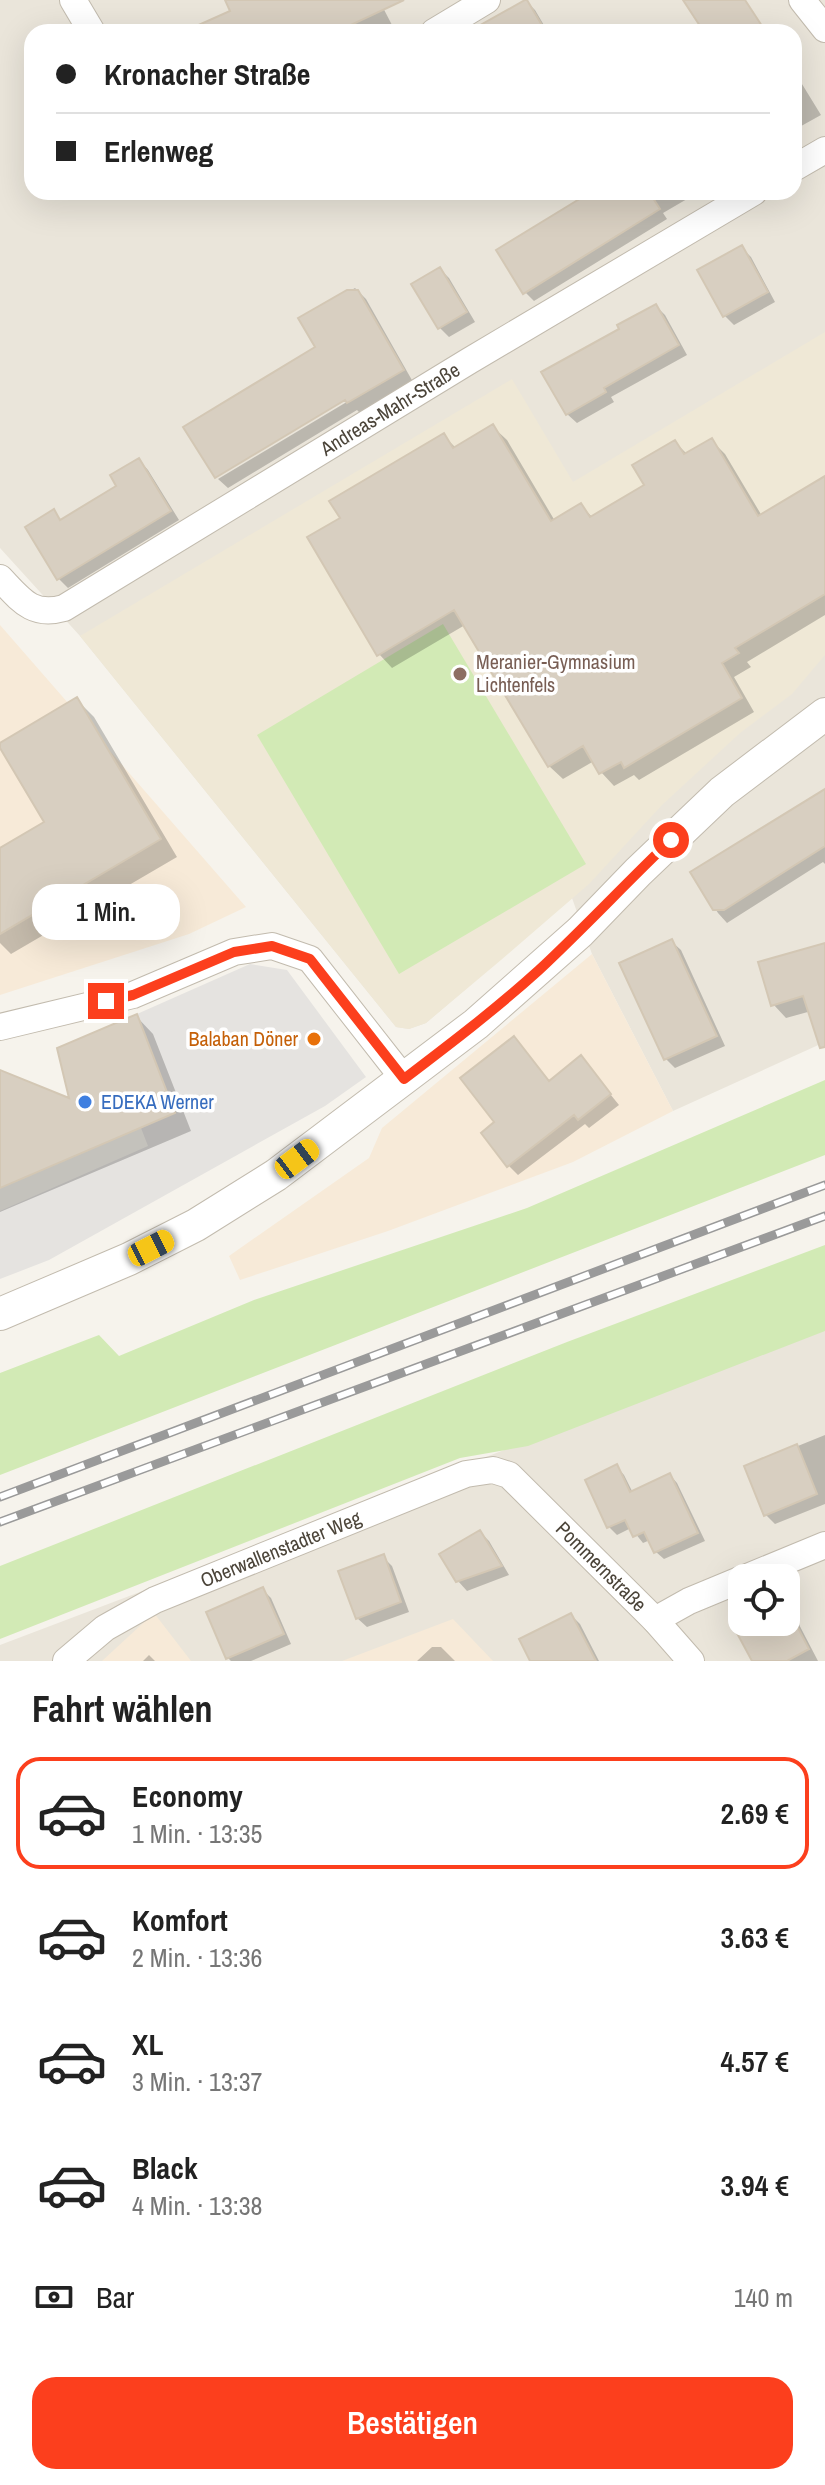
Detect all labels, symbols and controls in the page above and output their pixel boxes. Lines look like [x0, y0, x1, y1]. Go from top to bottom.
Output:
text: Kronacher Straße [104, 54, 310, 94]
text: Erlenweg [104, 131, 213, 171]
street label: Andreas-Mahr-Straße [314, 356, 465, 462]
place label: Meranier-Gymnasium Lichtenfels [476, 648, 635, 698]
marker: Meranier-Gymnasium Lichtenfels [451, 665, 469, 683]
route start [653, 822, 689, 858]
callout: 1 Min. [32, 885, 180, 941]
text: 1 Min. [76, 894, 136, 929]
route end [88, 983, 124, 1019]
place label: Balaban Döner [189, 1025, 299, 1052]
marker: Balaban Döner [305, 1030, 323, 1048]
place label: EDEKA Werner [101, 1088, 214, 1115]
marker: EDEKA Werner [76, 1093, 94, 1111]
car [271, 1135, 323, 1183]
car [124, 1226, 178, 1270]
street label: Oberwallenstadter Weg [196, 1504, 365, 1593]
street label: Pommernstraße [550, 1515, 653, 1617]
map controls [728, 1564, 800, 1636]
button: locate [728, 1564, 800, 1636]
text: Fahrt wählen [32, 1685, 213, 1733]
text: Economy [132, 1776, 243, 1816]
icon: car [36, 1777, 108, 1849]
text: 2.69 € [721, 1793, 789, 1833]
text: 1 Min. · 13:35 [132, 1816, 262, 1851]
text: Komfort [132, 1900, 228, 1940]
icon: car [36, 1901, 108, 1973]
text: 3.63 € [721, 1917, 789, 1957]
text: 2 Min. · 13:36 [132, 1940, 262, 1975]
text: XL [132, 2024, 163, 2064]
icon: car [36, 2025, 108, 2097]
text: 4.57 € [721, 2041, 789, 2081]
text: 3 Min. · 13:37 [132, 2064, 262, 2099]
text: Black [132, 2148, 198, 2188]
icon: car [36, 2149, 108, 2221]
text: 3.94 € [721, 2165, 789, 2205]
text: 4 Min. · 13:38 [132, 2188, 262, 2223]
icon: cash [32, 2275, 76, 2319]
text: Bar [96, 2277, 134, 2317]
text: 140 m [734, 2280, 793, 2315]
button: Bestätigen [32, 2377, 793, 2469]

